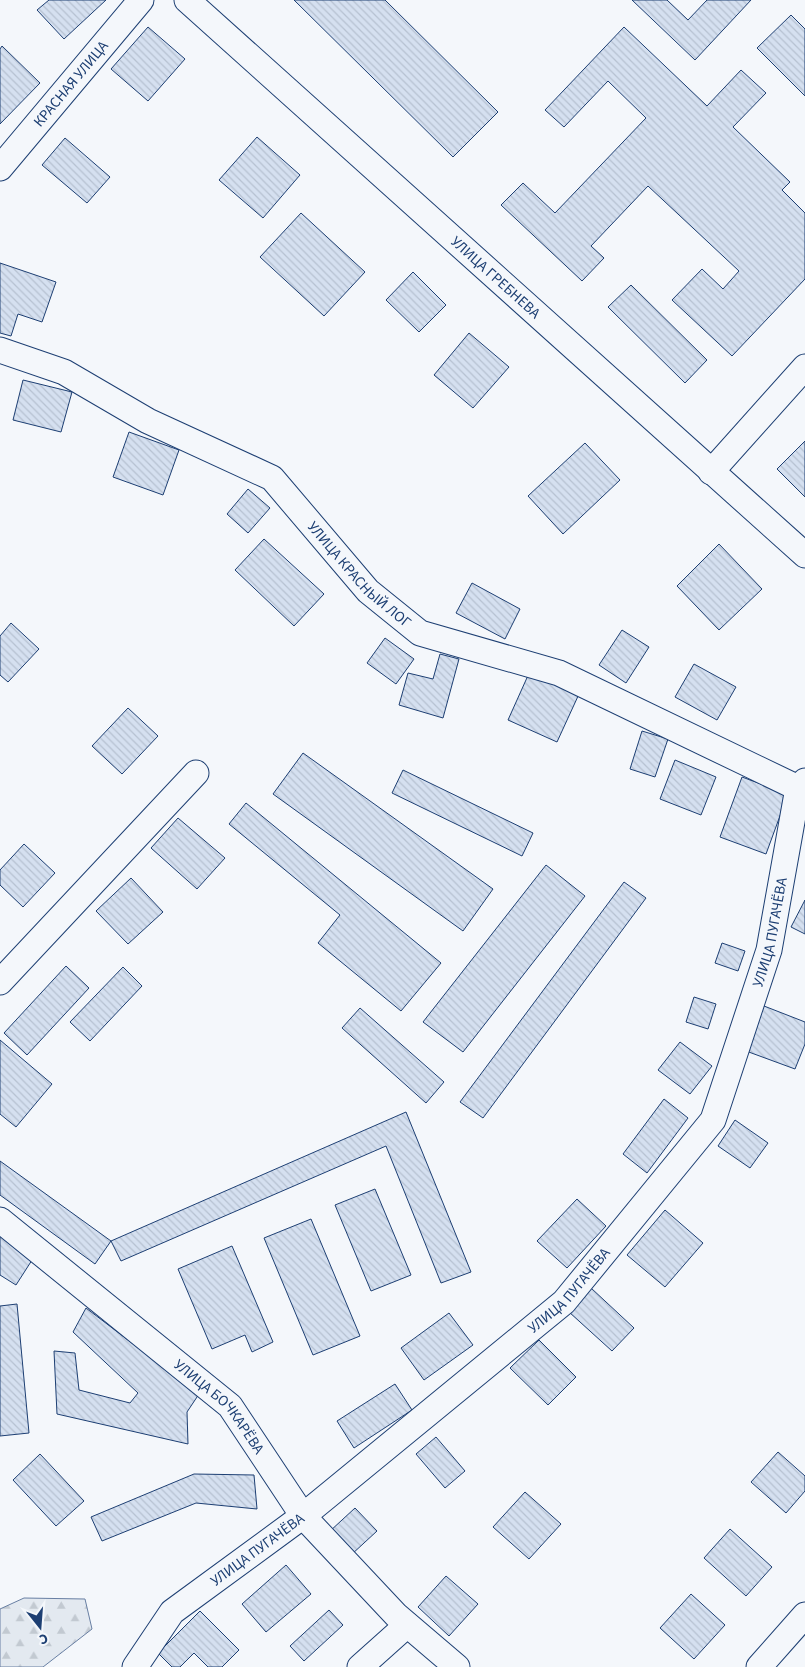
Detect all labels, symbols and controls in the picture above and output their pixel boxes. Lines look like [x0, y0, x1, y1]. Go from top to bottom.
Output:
street label: КРАСНАЯ УЛИЦА [28, 36, 114, 131]
street label: УЛИЦА ГРЕБНЕВА [446, 231, 546, 324]
street label: УЛИЦА КРАСНЫЙ ЛОГ [303, 517, 416, 633]
street label: УЛИЦА ПУГАЧЁВА [747, 875, 792, 990]
street label: УЛИЦА ПУГАЧЁВА [523, 1242, 616, 1338]
street label: УЛИЦА БОЧКАРЁВА [170, 1354, 270, 1459]
street label: УЛИЦА ПУГАЧЁВА [206, 1508, 309, 1591]
north arrow [15, 1602, 65, 1652]
text: С [37, 1628, 50, 1649]

